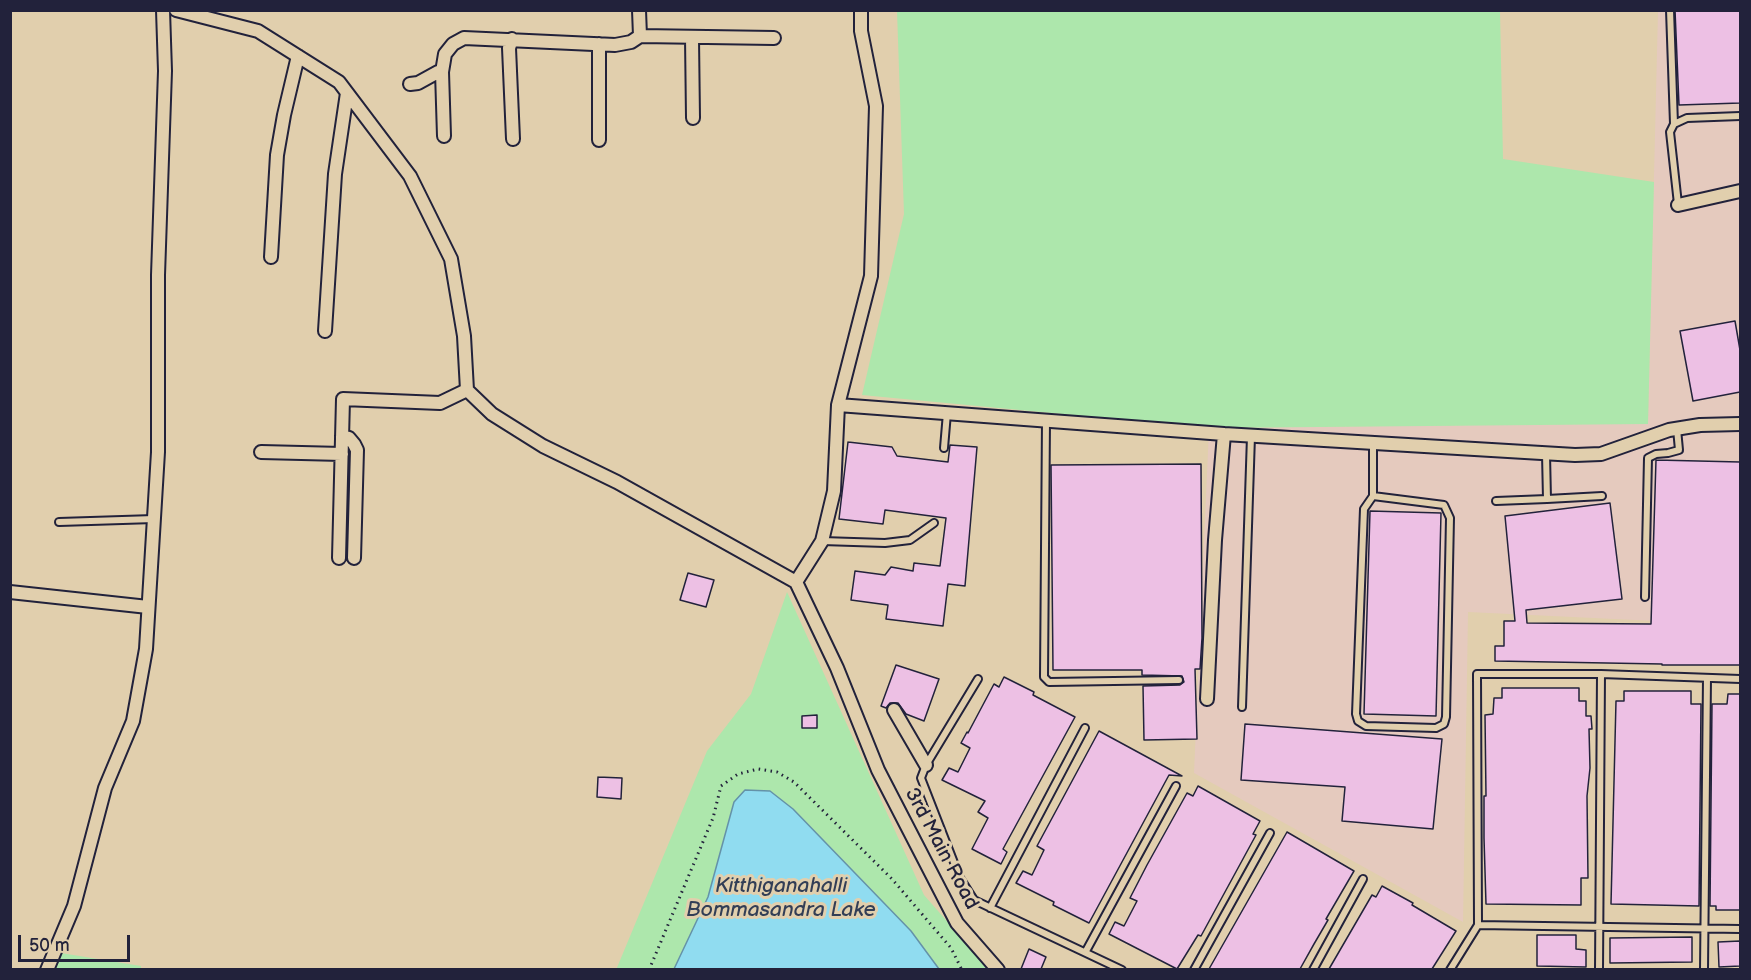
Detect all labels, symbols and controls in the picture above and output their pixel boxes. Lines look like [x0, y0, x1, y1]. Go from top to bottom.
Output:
street label: 3rd Main Road [899, 784, 983, 914]
water label: Kitthiganahalli Bommasandra Lake [686, 874, 876, 924]
scale bar [21, 923, 134, 961]
text: 50 m [29, 935, 70, 956]

